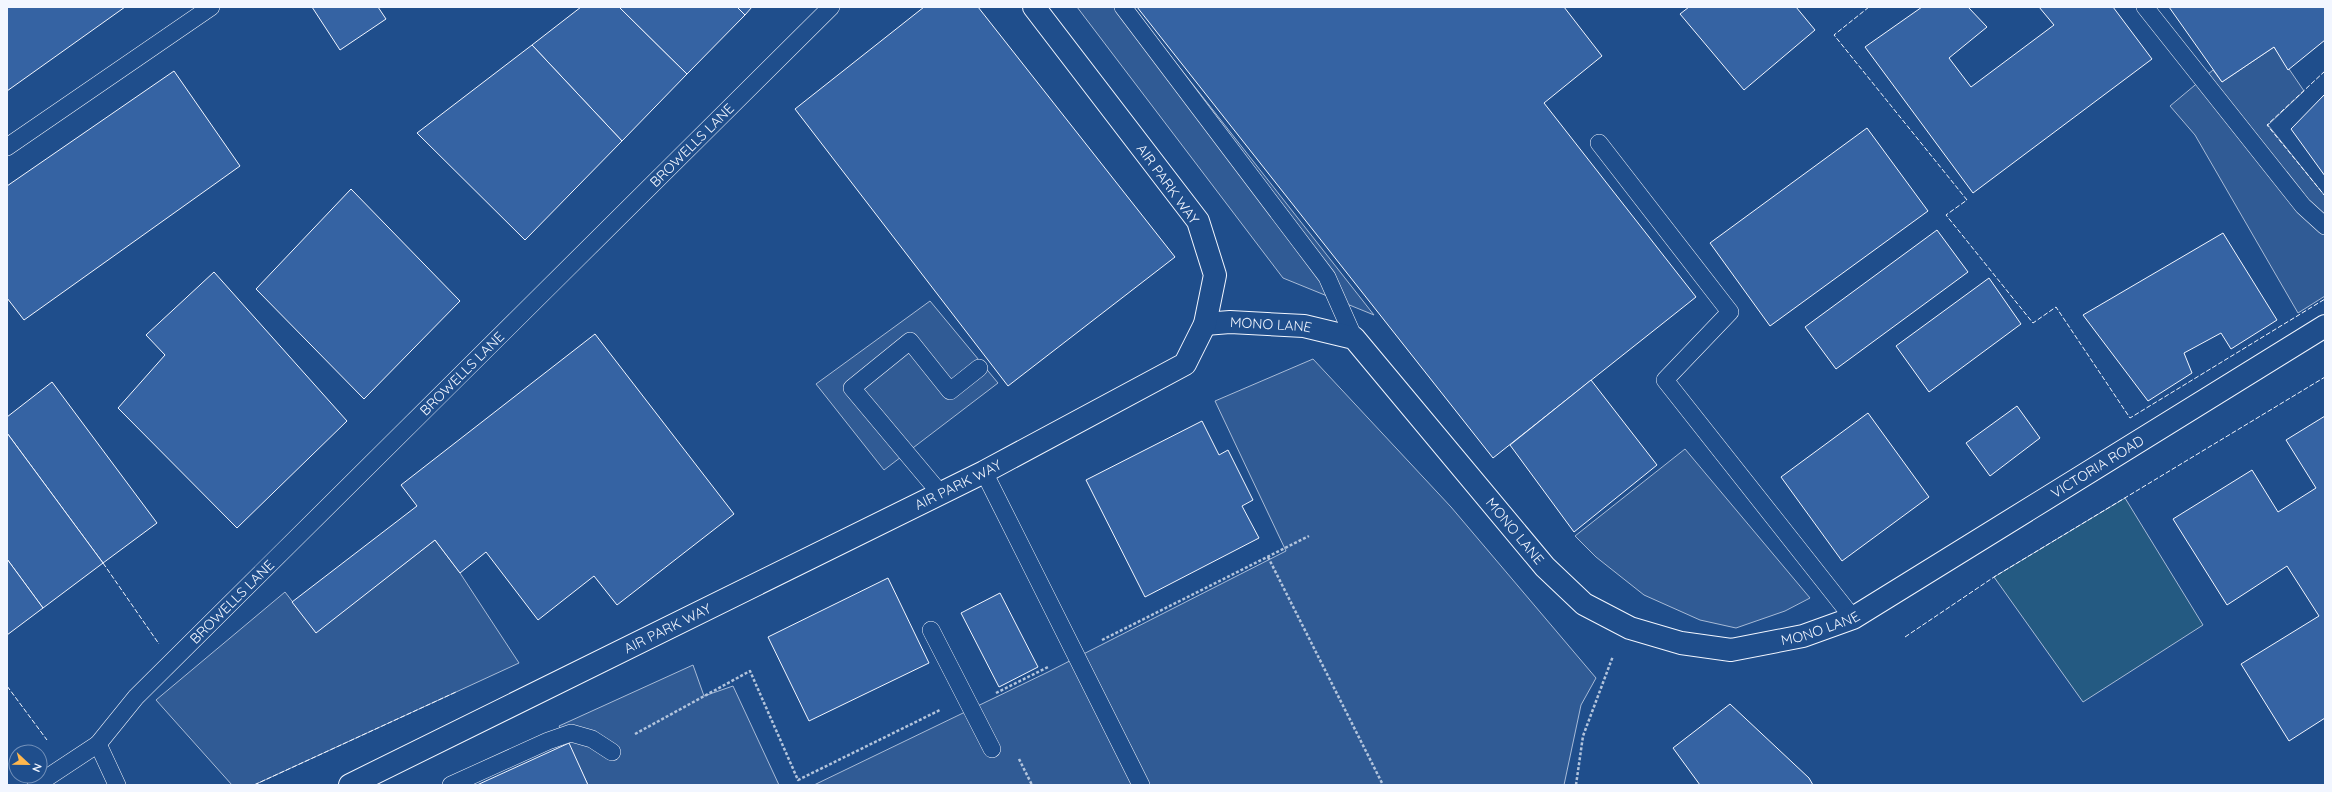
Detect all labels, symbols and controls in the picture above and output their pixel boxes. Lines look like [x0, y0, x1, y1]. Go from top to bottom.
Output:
street label: BROWELLS LANE [646, 99, 738, 191]
street label: AIR PARK WAY [1133, 140, 1203, 228]
street label: MONO LANE [1230, 313, 1314, 337]
street label: BROWELLS LANE [416, 328, 508, 419]
street label: VICTORIA ROAD [2048, 431, 2147, 502]
street label: AIR PARK WAY [911, 455, 1005, 514]
street label: MONO LANE [1482, 494, 1548, 568]
street label: BROWELLS LANE [186, 556, 278, 647]
street label: AIR PARK WAY [621, 599, 714, 657]
street label: MONO LANE [1779, 607, 1863, 649]
north arrow [8, 744, 48, 784]
text: N [29, 761, 45, 774]

